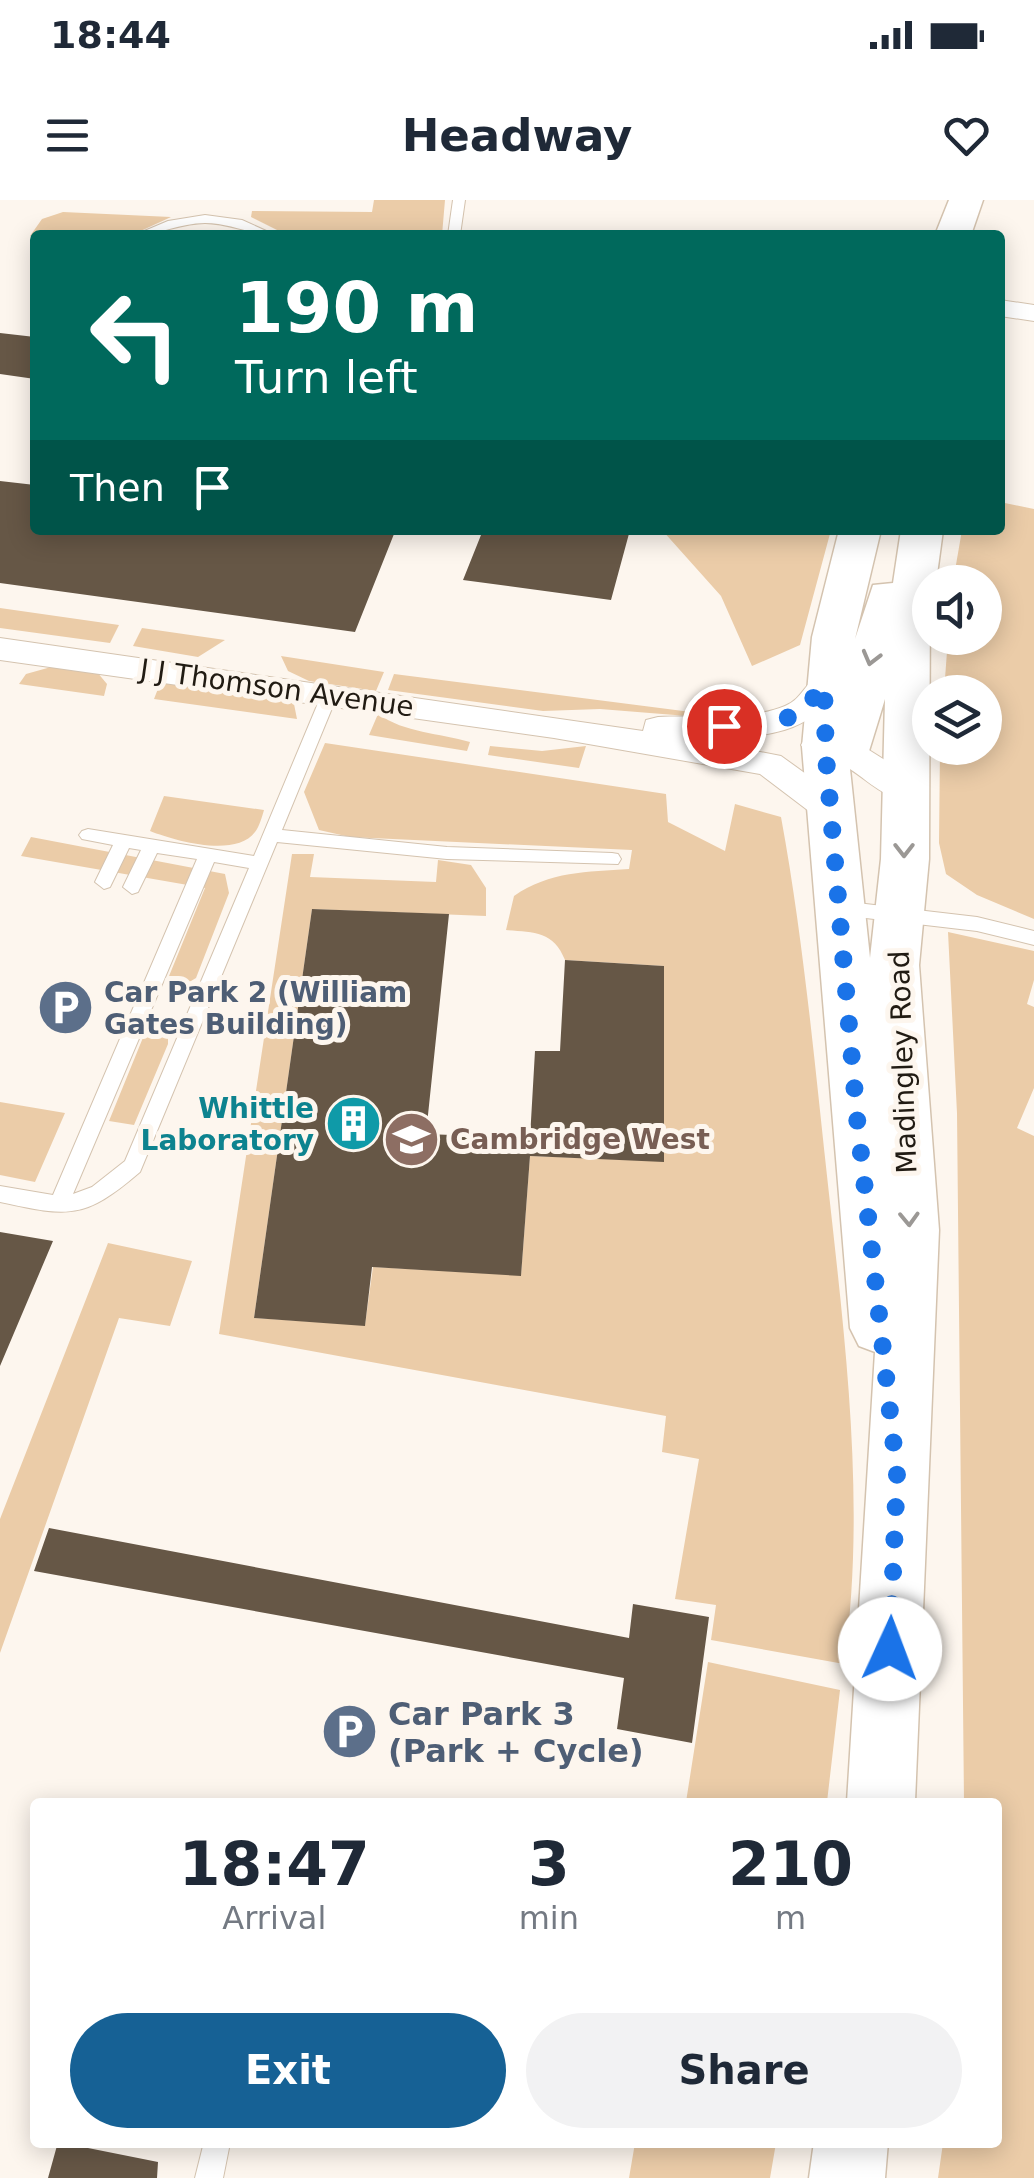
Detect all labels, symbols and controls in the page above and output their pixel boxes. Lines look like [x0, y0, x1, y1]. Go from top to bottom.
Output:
text: 18:44 [50, 13, 171, 57]
icon: menu [40, 108, 95, 163]
icon: heart [939, 108, 994, 163]
text: Headway [402, 109, 632, 162]
text: 190 m [235, 267, 478, 349]
icon: left [70, 270, 200, 400]
text: Turn left [235, 351, 418, 404]
icon: arrive [185, 460, 240, 515]
text: Then [70, 466, 165, 510]
map controls [912, 565, 1002, 765]
button: sound [912, 565, 1002, 655]
one-way arrow [862, 648, 883, 665]
street label: J J Thomson Avenue [136, 652, 416, 724]
button: layers [912, 675, 1002, 765]
pin [682, 684, 767, 769]
icon: arrive [697, 699, 752, 754]
one-way arrow [893, 844, 915, 859]
street label: Madingley Road [883, 950, 923, 1174]
place label: Car Park 2 (William Gates Building) [104, 976, 407, 1041]
parking icon: Car Park 2 (William Gates Building) [35, 978, 95, 1038]
place label: Whittle Laboratory [141, 1092, 314, 1157]
building icon: Whittle Laboratory [323, 1094, 383, 1154]
school or university icon: Cambridge West [381, 1109, 441, 1169]
place label: Cambridge West [450, 1123, 710, 1156]
one-way arrow [899, 1212, 920, 1228]
position arrow [838, 1597, 942, 1701]
place label: Car Park 3 (Park + Cycle) [388, 1695, 644, 1770]
parking icon: Car Park 3 (Park + Cycle) [319, 1702, 379, 1762]
text: 18:47 [179, 1829, 370, 1899]
text: 3 [528, 1829, 570, 1899]
text: 210 [728, 1829, 853, 1899]
text: Arrival [222, 1899, 326, 1937]
text: min [519, 1899, 579, 1937]
text: m [775, 1899, 806, 1937]
button: Exit [70, 2013, 506, 2128]
button: Share [526, 2013, 962, 2128]

